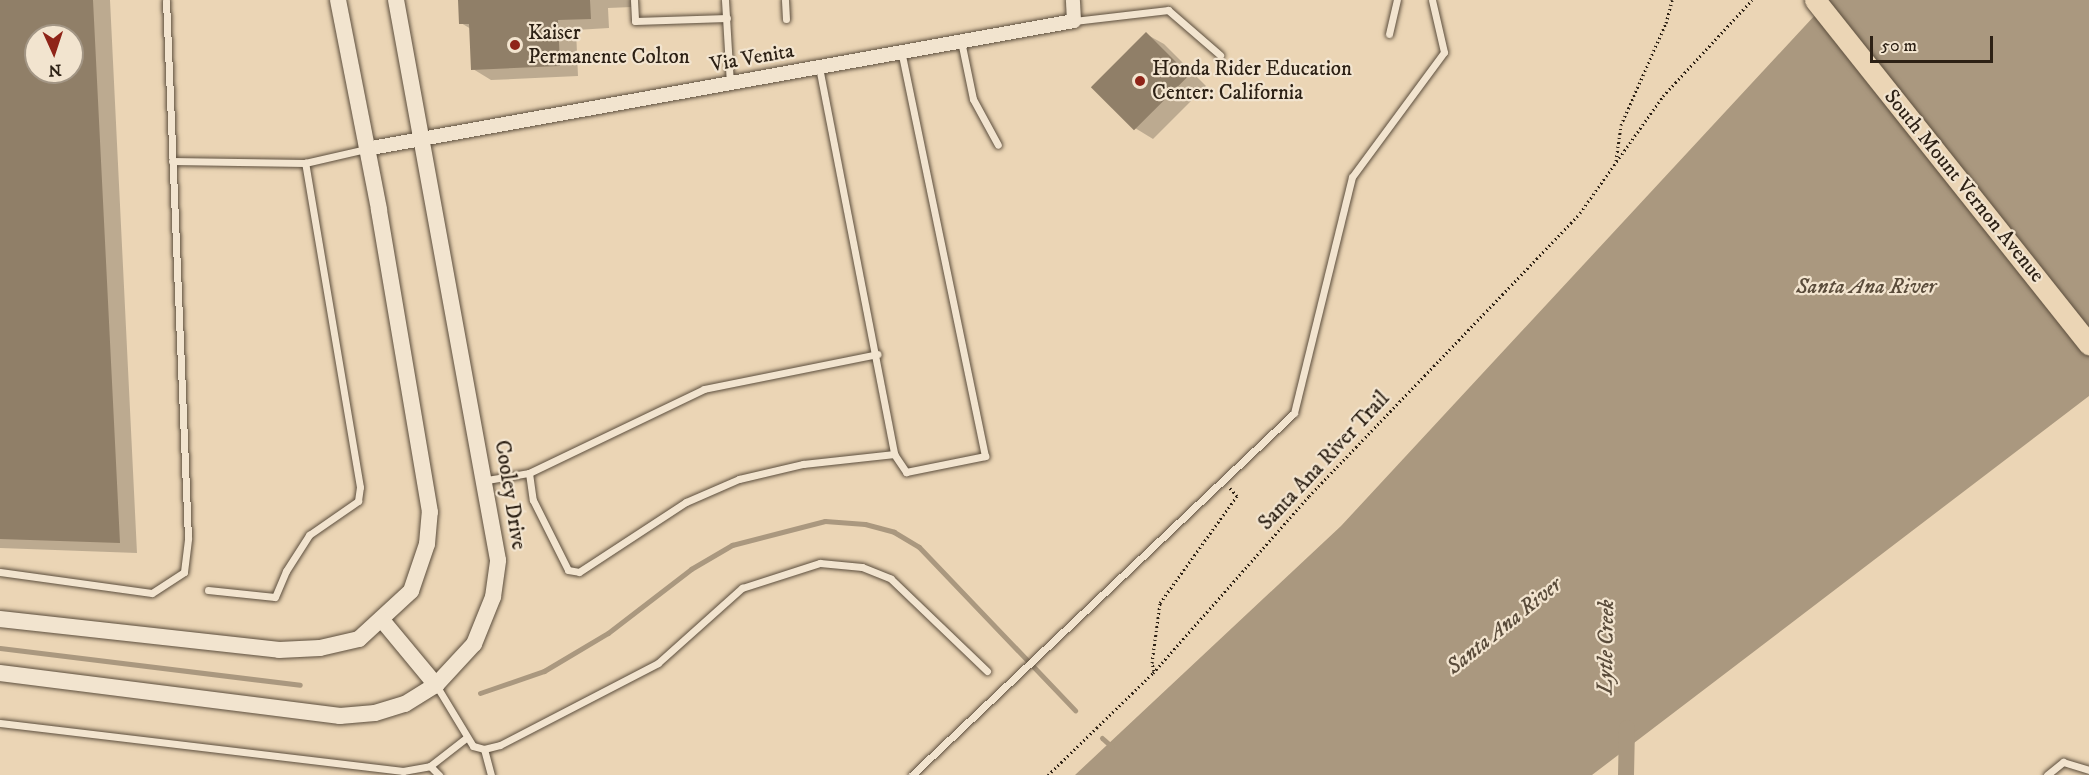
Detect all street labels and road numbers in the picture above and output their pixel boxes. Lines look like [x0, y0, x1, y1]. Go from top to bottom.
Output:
street label: Via Venita [708, 38, 796, 78]
street label: South Mount Vernon Avenue [1878, 85, 2050, 287]
street label: Santa Ana River Trail [1253, 386, 1395, 536]
street label: Cooley Drive [489, 438, 531, 552]

